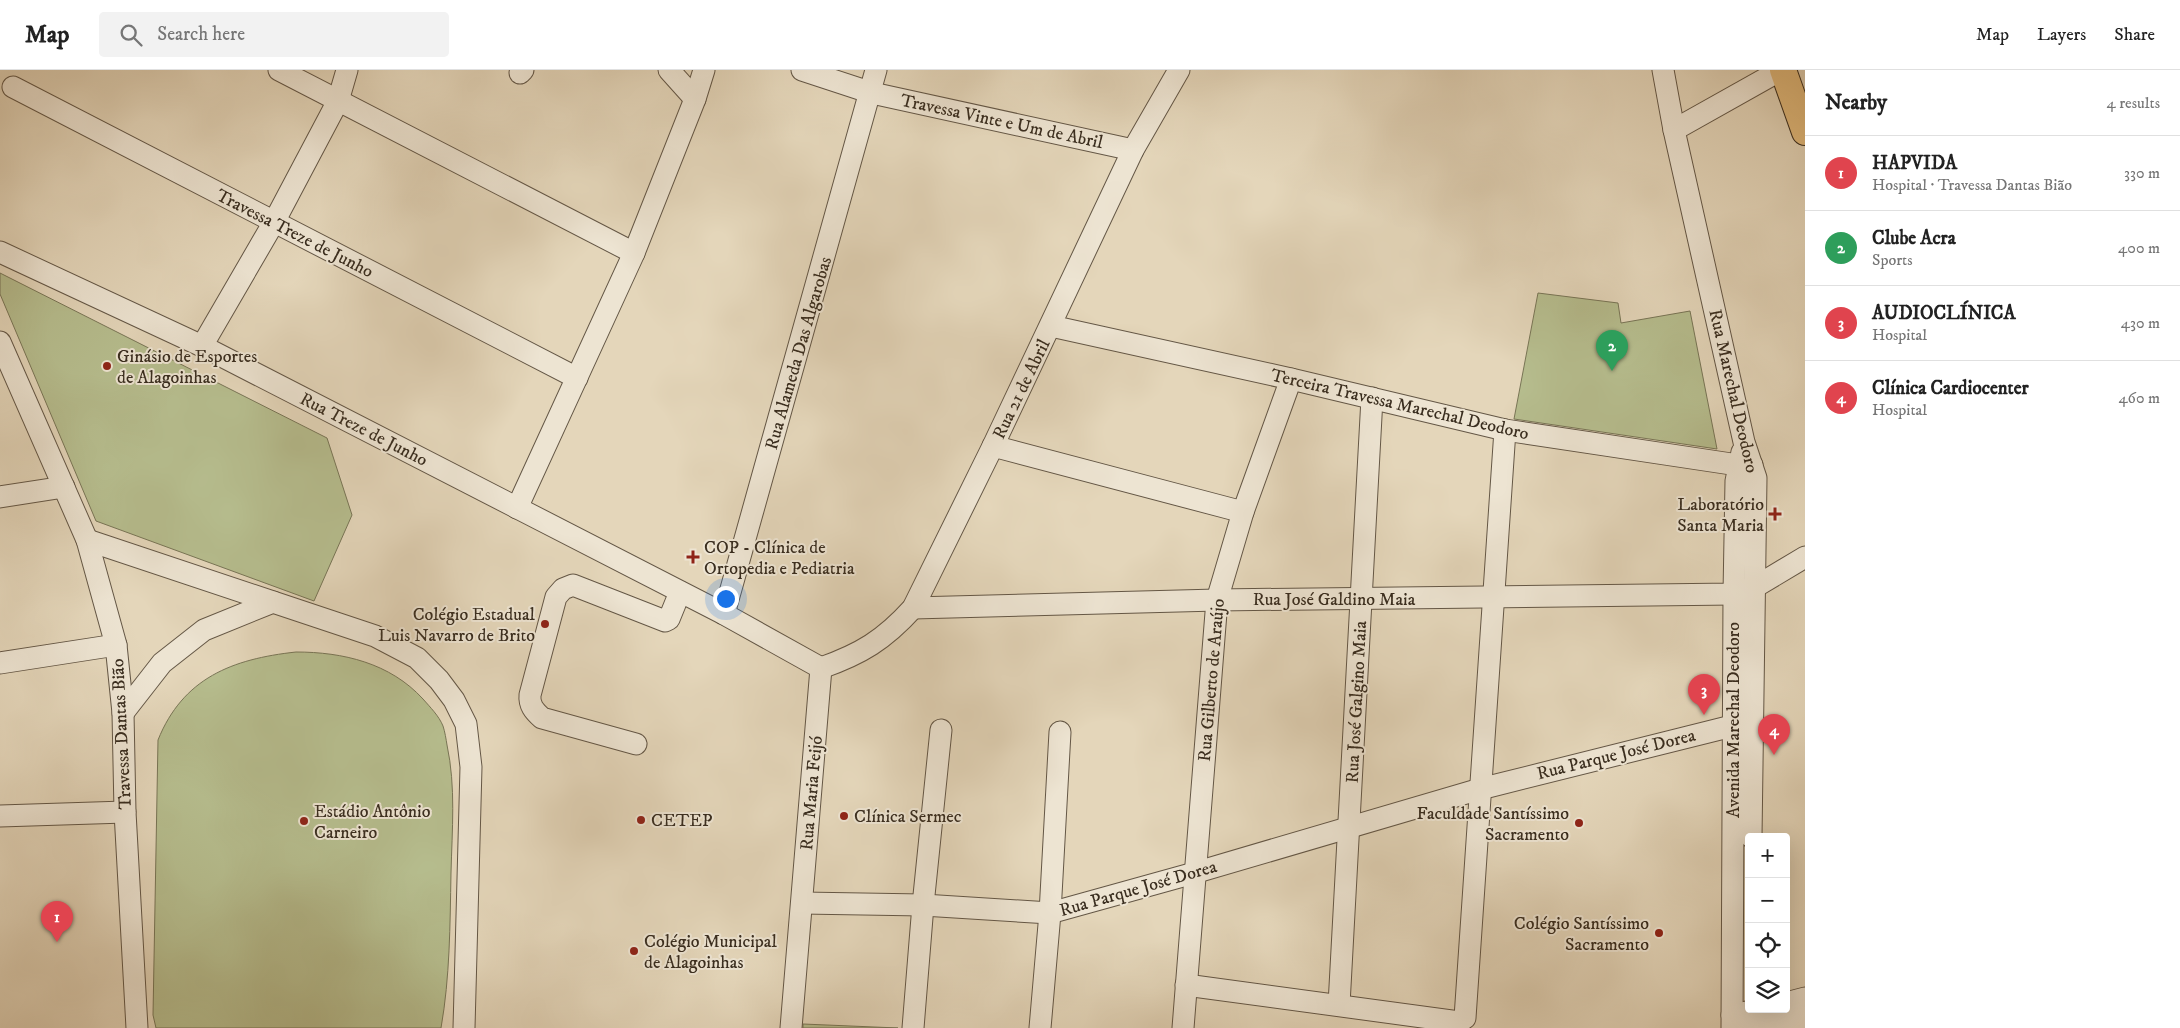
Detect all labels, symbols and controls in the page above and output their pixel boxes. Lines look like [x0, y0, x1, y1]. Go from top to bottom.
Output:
search box [99, 12, 449, 57]
text: Map [25, 20, 69, 50]
icon: search [117, 21, 145, 49]
text: Search here [157, 23, 245, 46]
text: Map [1976, 24, 2009, 46]
text: Layers [2037, 24, 2086, 46]
text: Share [2114, 24, 2155, 46]
street label: Travessa Vinte e Um de Abril [899, 90, 1106, 154]
text: Nearby [1825, 90, 1887, 116]
text: 4 results [2107, 93, 2160, 113]
text: HAPVIDA [1872, 152, 1957, 175]
text: 1 [1838, 163, 1844, 183]
text: 330 m [2124, 163, 2160, 183]
text: Hospital · Travessa Dantas Bião [1872, 175, 2072, 195]
street label: Travessa Treze de Junho [212, 185, 377, 283]
text: Clube Acra [1872, 227, 1956, 250]
text: 2 [1837, 238, 1845, 258]
text: 400 m [2118, 238, 2160, 258]
text: Sports [1872, 250, 1913, 270]
street label: Rua Alameda Das Algarobas [761, 254, 837, 452]
text: AUDIOCLÍNICA [1872, 302, 2016, 325]
street label: Rua Marechal Deodoro [1703, 307, 1763, 475]
text: 3 [1838, 313, 1844, 333]
text: 430 m [2121, 313, 2160, 333]
text: Hospital [1872, 325, 1927, 345]
pin: 2 [1596, 330, 1628, 371]
street label: Rua 21 de Abril [988, 335, 1056, 443]
place label: Ginásio de Esportes de Alagoinhas [117, 346, 257, 389]
marker: Ginásio de Esportes de Alagoinhas [101, 360, 113, 372]
street label: Terceira Travessa Marechal Deodoro [1269, 365, 1531, 445]
text: Clínica Cardiocenter [1872, 377, 2029, 400]
street label: Rua Treze de Junho [296, 388, 431, 472]
text: 4 [1836, 388, 1846, 408]
text: 460 m [2118, 388, 2160, 408]
text: Hospital [1872, 400, 1927, 420]
place label: Laboratório Santa Maria [1677, 494, 1764, 537]
marker: Laboratório Santa Maria [1768, 507, 1782, 521]
place label: COP - Clínica de Ortopedia e Pediatria [704, 537, 855, 580]
marker: COP - Clínica de Ortopedia e Pediatria [686, 550, 700, 564]
your location [713, 586, 739, 612]
street label: Rua José Galdino Maia [1253, 589, 1416, 611]
street label: Rua Gilberto de Araújo [1194, 597, 1230, 763]
place label: Colégio Estadual Luis Navarro de Brito [378, 604, 536, 647]
marker: Colégio Estadual Luis Navarro de Brito [539, 618, 551, 630]
street label: Rua José Galgino Maia [1342, 620, 1372, 784]
street label: Avenida Marechal Deodoro [1723, 622, 1745, 818]
street label: Travessa Dantas Bião [107, 658, 137, 810]
pin: 3 [1688, 674, 1720, 715]
pin: 4 [1758, 714, 1790, 755]
street label: Rua Parque José Dorea [1535, 725, 1698, 785]
street label: Rua Maria Feijó [796, 735, 828, 851]
place label: Estádio Antônio Carneiro [314, 801, 431, 844]
place label: Faculdade Santíssimo Sacramento [1416, 803, 1569, 846]
place label: Clínica Sermec [854, 806, 962, 828]
place label: CETEP [651, 810, 713, 832]
marker: Clínica Sermec [838, 810, 850, 822]
marker: CETEP [635, 814, 647, 826]
marker: Estádio Antônio Carneiro [298, 815, 310, 827]
marker: Faculdade Santíssimo Sacramento [1573, 817, 1585, 829]
map controls [1745, 833, 1790, 1013]
button: + [1745, 833, 1790, 878]
street label: Rua Parque José Dorea [1057, 856, 1220, 922]
button: − [1745, 878, 1790, 923]
pin: 1 [41, 901, 73, 942]
place label: Colégio Santíssimo Sacramento [1514, 913, 1649, 956]
button: locate [1745, 923, 1790, 968]
marker: Colégio Santíssimo Sacramento [1653, 927, 1665, 939]
place label: Colégio Municipal de Alagoinhas [644, 931, 777, 974]
marker: Colégio Municipal de Alagoinhas [628, 945, 640, 957]
button: layers [1745, 968, 1790, 1013]

